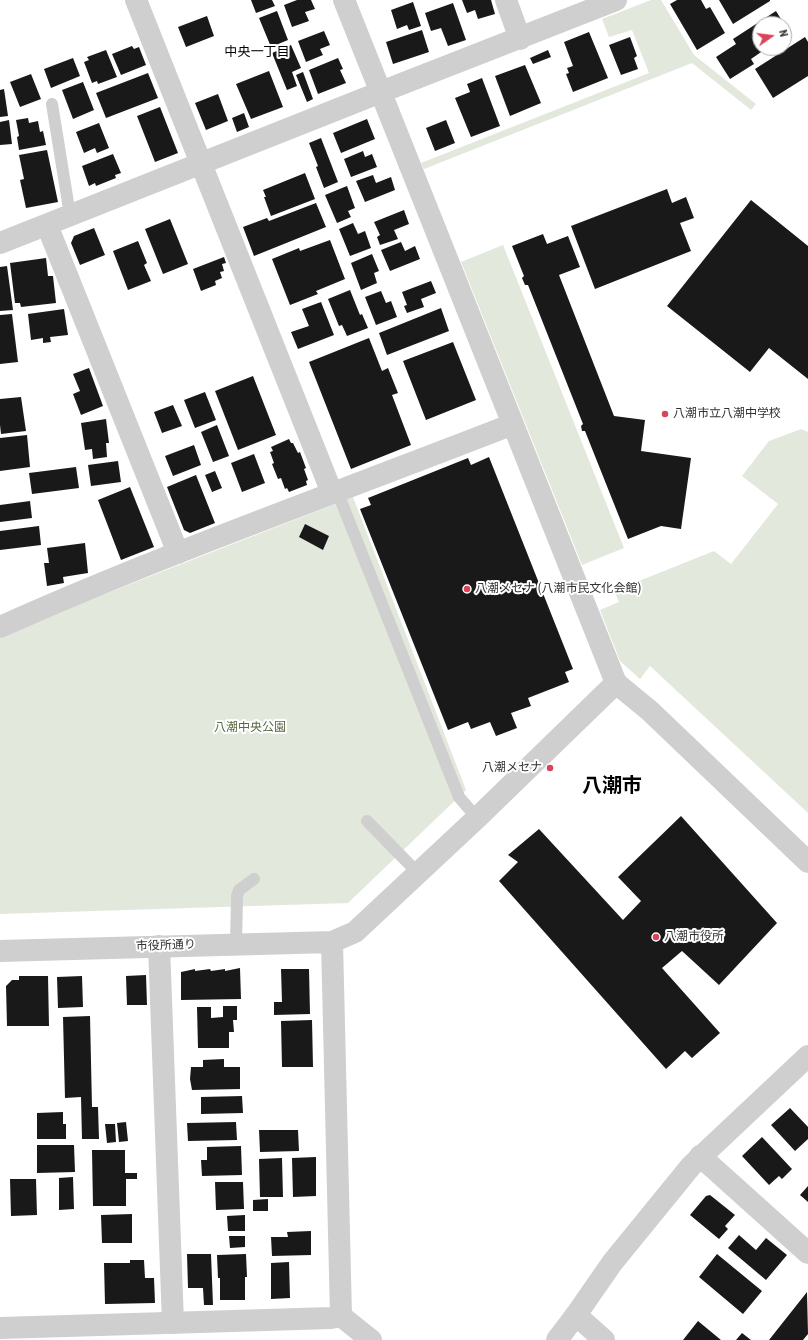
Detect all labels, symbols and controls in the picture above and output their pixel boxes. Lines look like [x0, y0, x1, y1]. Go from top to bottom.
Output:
north arrow [752, 16, 792, 56]
text: N [776, 28, 790, 38]
district label: 中央一丁目 [225, 45, 289, 61]
place label: 八潮市立八潮中学校 [673, 407, 781, 421]
marker: 八潮市立八潮中学校 [660, 409, 670, 419]
place label: 八潮メセナ (八潮市民文化会館) [475, 582, 641, 596]
marker: 八潮メセナ (八潮市民文化会館) [462, 584, 472, 594]
park label: 八潮中央公園 [214, 721, 286, 735]
place label: 八潮メセナ [482, 761, 542, 775]
marker: 八潮メセナ [545, 763, 555, 773]
district label: 八潮市 [582, 775, 642, 799]
place label: 八潮市役所 [664, 930, 724, 944]
marker: 八潮市役所 [651, 932, 661, 942]
street label: 市役所通り [136, 938, 196, 954]

